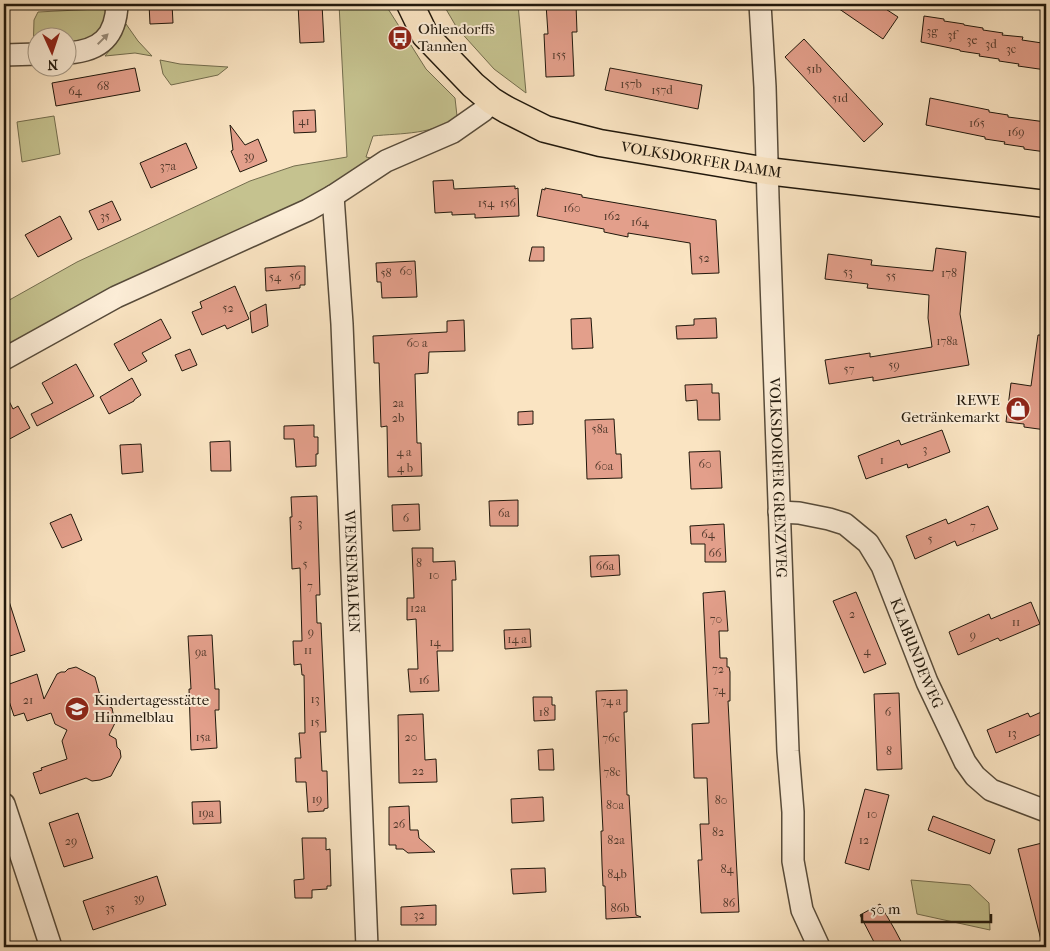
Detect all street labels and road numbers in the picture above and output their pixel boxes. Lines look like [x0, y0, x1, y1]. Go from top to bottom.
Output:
street label: VOLKSDORFER DAMM [619, 138, 783, 182]
street label: VOLKSDORFER GRENZWEG [765, 376, 791, 579]
street label: WENSENBALKEN [340, 508, 363, 634]
street label: KLABUNDEWEG [886, 595, 947, 712]

